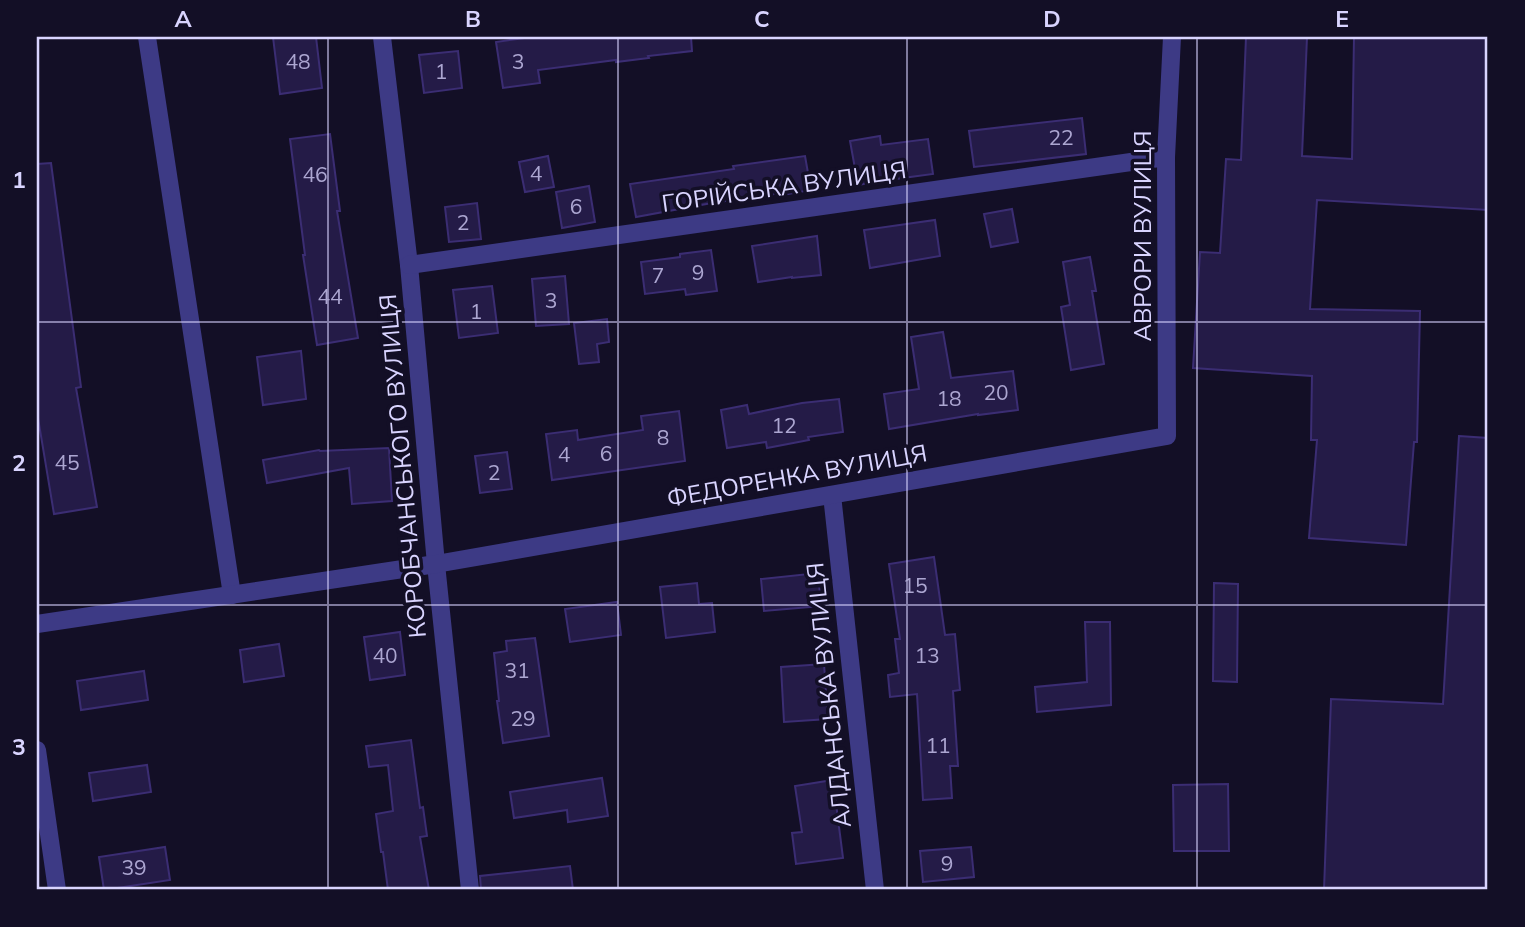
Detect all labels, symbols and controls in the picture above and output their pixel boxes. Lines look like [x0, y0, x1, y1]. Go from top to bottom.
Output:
text: A [174, 4, 192, 33]
text: B [465, 4, 481, 33]
text: C [754, 4, 770, 33]
text: D [1043, 4, 1061, 33]
text: E [1335, 4, 1349, 33]
house number: 48 [285, 48, 311, 74]
house number: 3 [512, 48, 524, 74]
house number: 1 [435, 58, 447, 84]
house number: 22 [1048, 124, 1074, 150]
street label: АВРОРИ ВУЛИЦЯ [1127, 130, 1157, 342]
street label: ГОРІЙСЬКА ВУЛИЦЯ [660, 154, 908, 218]
house number: 4 [530, 160, 543, 186]
house number: 46 [302, 161, 328, 187]
text: 1 [12, 165, 26, 194]
house number: 6 [570, 193, 582, 219]
house number: 2 [457, 209, 469, 235]
house number: 9 [692, 259, 704, 285]
house number: 7 [652, 262, 664, 288]
house number: 44 [317, 283, 343, 309]
house number: 3 [545, 287, 557, 313]
street label: КОРОБЧАНСЬКОГО ВУЛИЦЯ [372, 293, 432, 639]
house number: 1 [470, 298, 482, 324]
house number: 20 [983, 379, 1009, 405]
house number: 18 [936, 385, 962, 411]
house number: 12 [771, 412, 797, 438]
house number: 8 [657, 424, 669, 450]
street label: ФЕДОРЕНКА ВУЛИЦЯ [664, 437, 929, 513]
house number: 6 [600, 440, 612, 466]
house number: 4 [558, 441, 571, 467]
text: 2 [12, 448, 26, 477]
house number: 45 [54, 449, 80, 475]
house number: 2 [488, 459, 500, 485]
street label: АЛДАНСЬКА ВУЛИЦЯ [799, 561, 857, 829]
house number: 15 [902, 572, 928, 598]
house number: 40 [372, 642, 398, 668]
house number: 13 [914, 642, 940, 668]
house number: 31 [504, 657, 530, 683]
house number: 29 [510, 705, 536, 731]
text: 3 [12, 732, 26, 761]
house number: 11 [925, 732, 951, 758]
house number: 9 [941, 850, 953, 876]
house number: 39 [121, 854, 147, 880]

